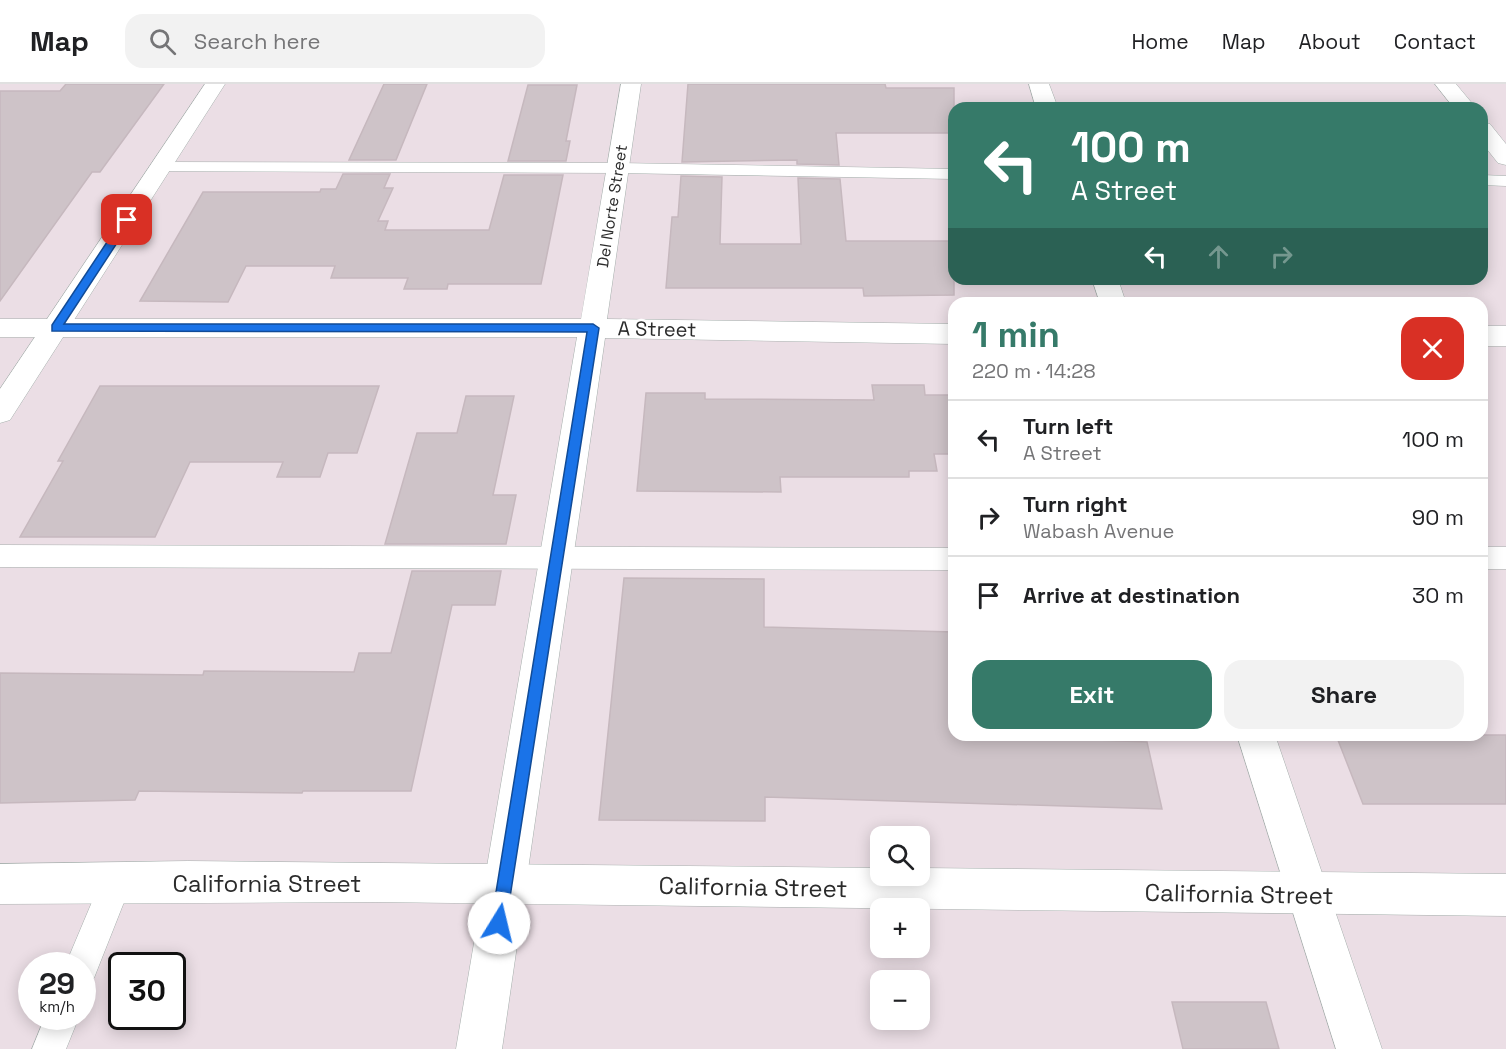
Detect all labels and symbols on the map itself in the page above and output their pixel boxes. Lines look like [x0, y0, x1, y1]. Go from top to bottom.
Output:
street label: Del Norte Street [592, 143, 632, 269]
pin [101, 194, 152, 245]
street label: A Street [617, 315, 697, 343]
street label: California Street [173, 868, 361, 899]
street label: California Street [658, 870, 848, 904]
street label: California Street [1144, 877, 1334, 911]
position arrow [467, 891, 531, 955]
speed limit sign: 30 [108, 952, 186, 1030]

